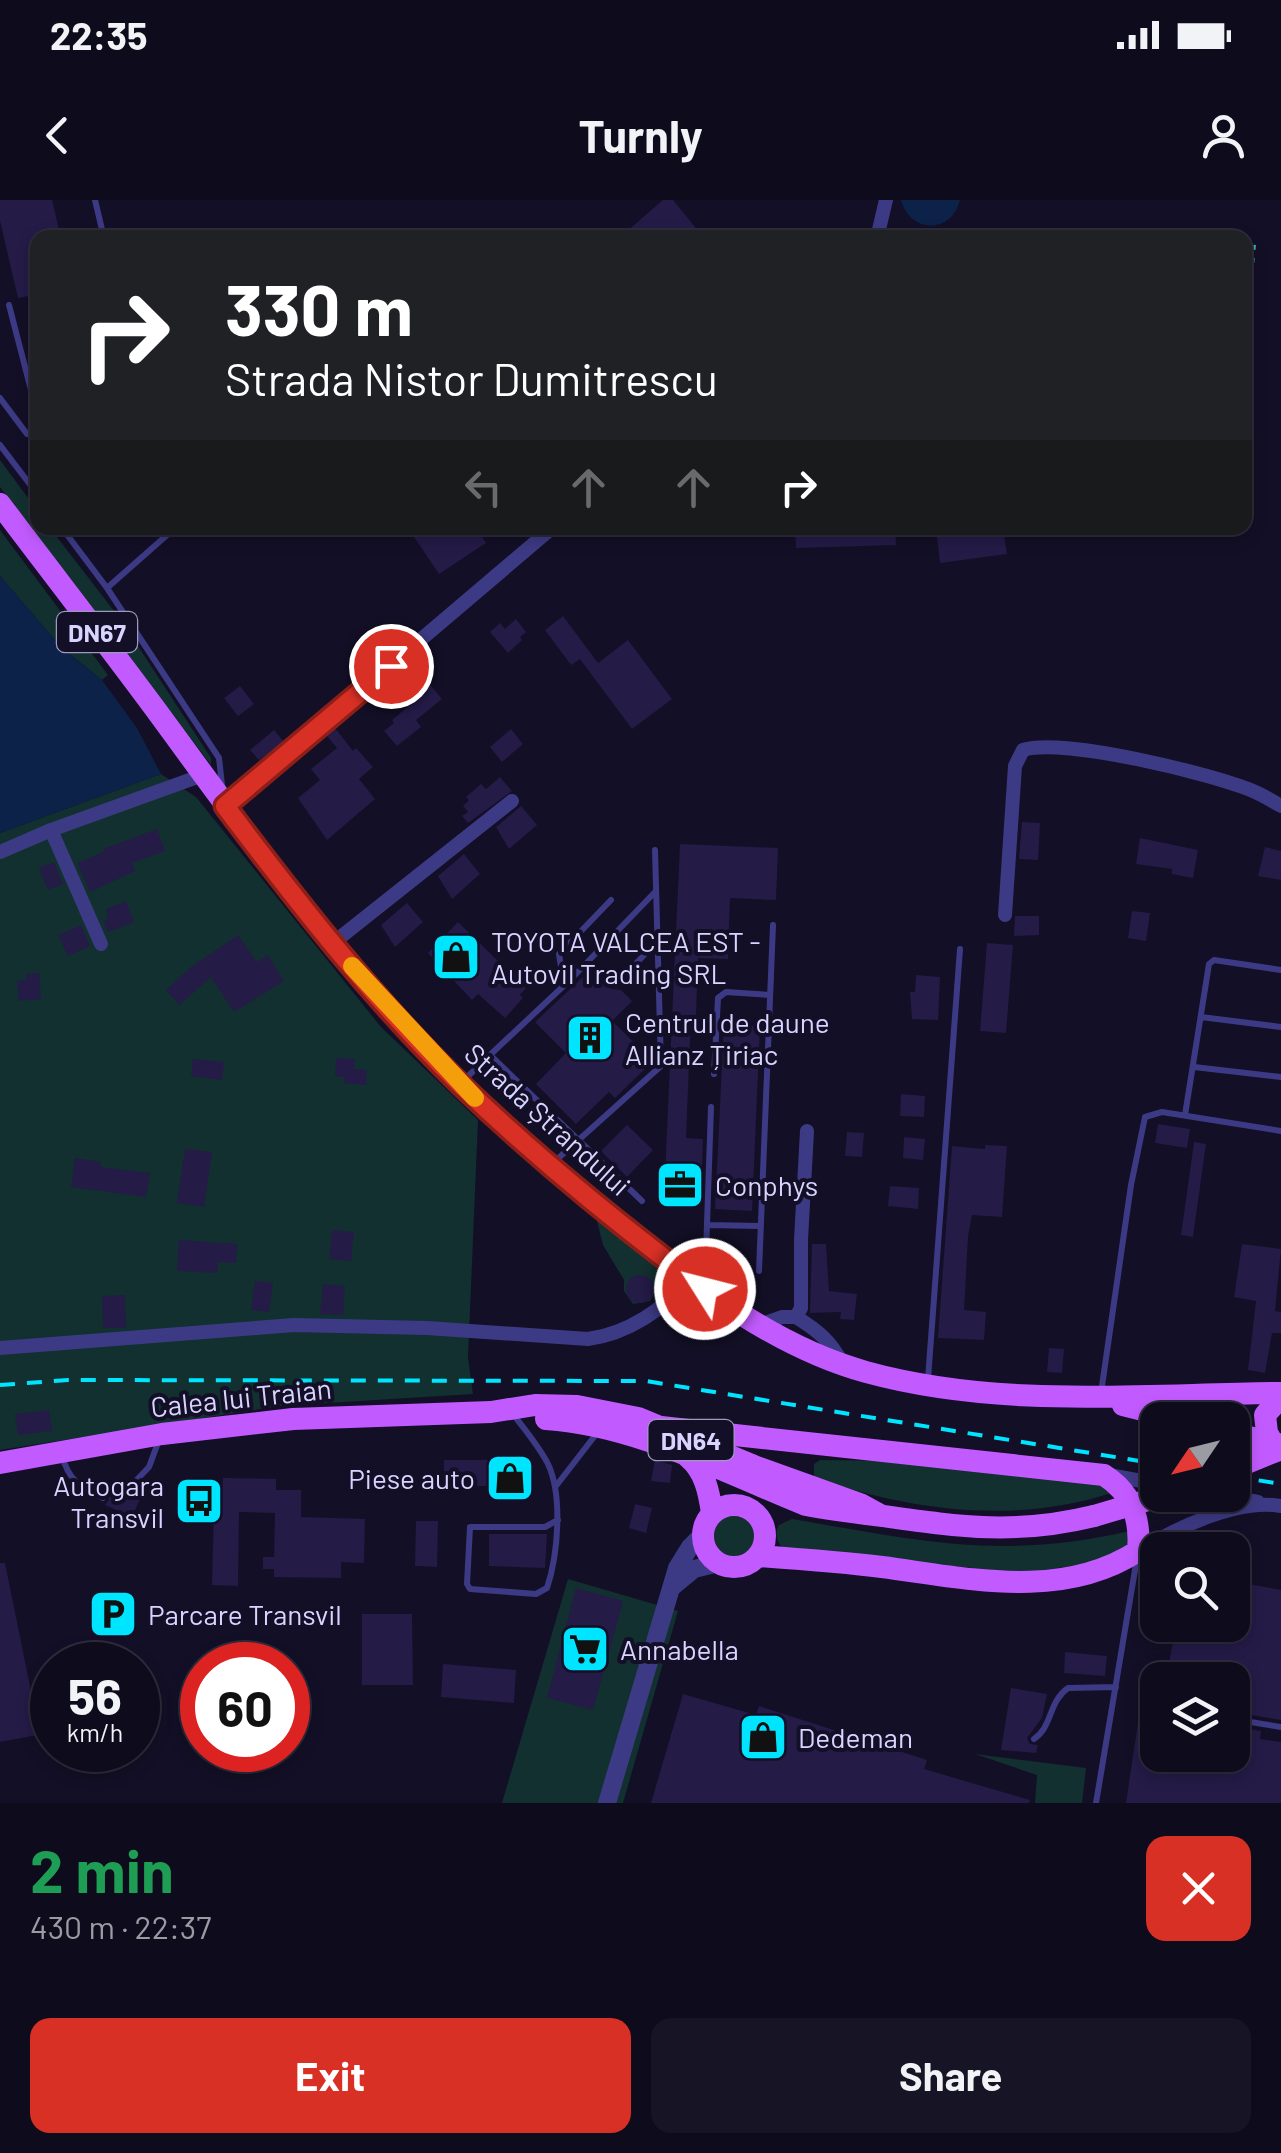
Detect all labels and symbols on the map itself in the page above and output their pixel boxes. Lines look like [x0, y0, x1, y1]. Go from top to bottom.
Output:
road number: DN67 [57, 612, 137, 652]
pin [349, 624, 434, 709]
place label: TOYOTA VALCEA EST - Autovil Trading SRL [491, 924, 760, 990]
shop icon: TOYOTA VALCEA EST - Autovil Trading SRL [430, 931, 482, 983]
place label: Centrul de daune Allianz Țiriac [625, 1005, 830, 1071]
building icon: Centrul de daune Allianz Țiriac [564, 1012, 616, 1064]
street label: Strada Ștrandului [458, 1036, 638, 1202]
office icon: Conphys [654, 1159, 706, 1211]
place label: Conphys [715, 1168, 818, 1202]
position arrow [653, 1237, 757, 1341]
street label: Calea lui Traian [149, 1371, 333, 1423]
north arrow [1140, 1402, 1250, 1512]
road number: DN64 [648, 1420, 734, 1460]
shop icon: Piese auto [484, 1452, 536, 1504]
place label: Piese auto [348, 1461, 475, 1495]
place label: Autogara Transvil [53, 1468, 164, 1534]
bus stop icon: Autogara Transvil [173, 1475, 225, 1527]
parking icon: Parcare Transvil [87, 1588, 139, 1640]
place label: Parcare Transvil [148, 1597, 342, 1631]
supermarket icon: Annabella [559, 1623, 611, 1675]
place label: Annabella [620, 1632, 739, 1666]
speed limit sign: 60 [180, 1642, 310, 1772]
shop icon: Dedeman [737, 1711, 789, 1763]
place label: Dedeman [798, 1720, 913, 1754]

